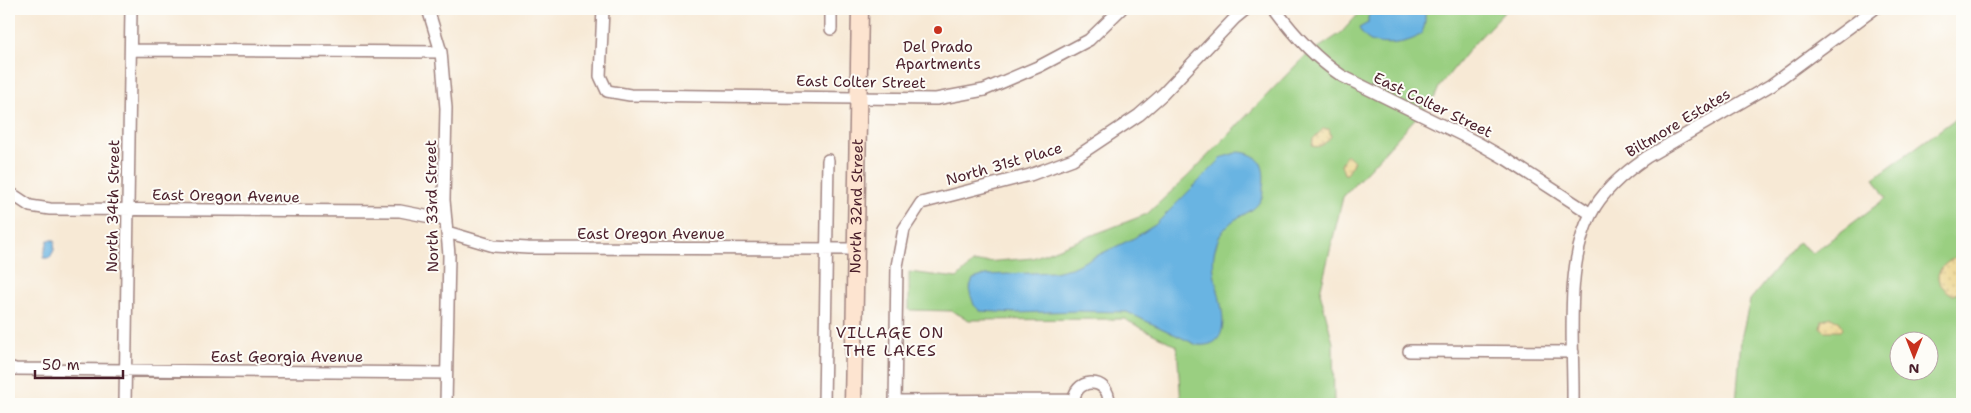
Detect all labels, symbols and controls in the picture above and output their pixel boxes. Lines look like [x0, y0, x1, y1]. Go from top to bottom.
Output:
marker: Del Prado Apartments [932, 24, 944, 36]
place label: Del Prado Apartments [895, 37, 981, 74]
street label: East Colter Street [1370, 68, 1496, 142]
street label: East Colter Street [796, 71, 926, 93]
street label: Biltmore Estates [1622, 84, 1734, 162]
street label: North 32nd Street [845, 138, 868, 274]
street label: North 31st Place [944, 138, 1064, 190]
street label: North 34th Street [102, 139, 124, 273]
street label: North 33rd Street [421, 140, 443, 272]
street label: East Oregon Avenue [152, 185, 300, 207]
street label: East Oregon Avenue [577, 224, 725, 244]
district label: VILLAGE ON THE LAKES [836, 322, 944, 361]
north arrow [1888, 330, 1938, 380]
street label: East Georgia Avenue [211, 347, 363, 367]
scale bar [35, 348, 122, 380]
text: 50 m [42, 355, 80, 375]
text: N [1908, 360, 1920, 378]

